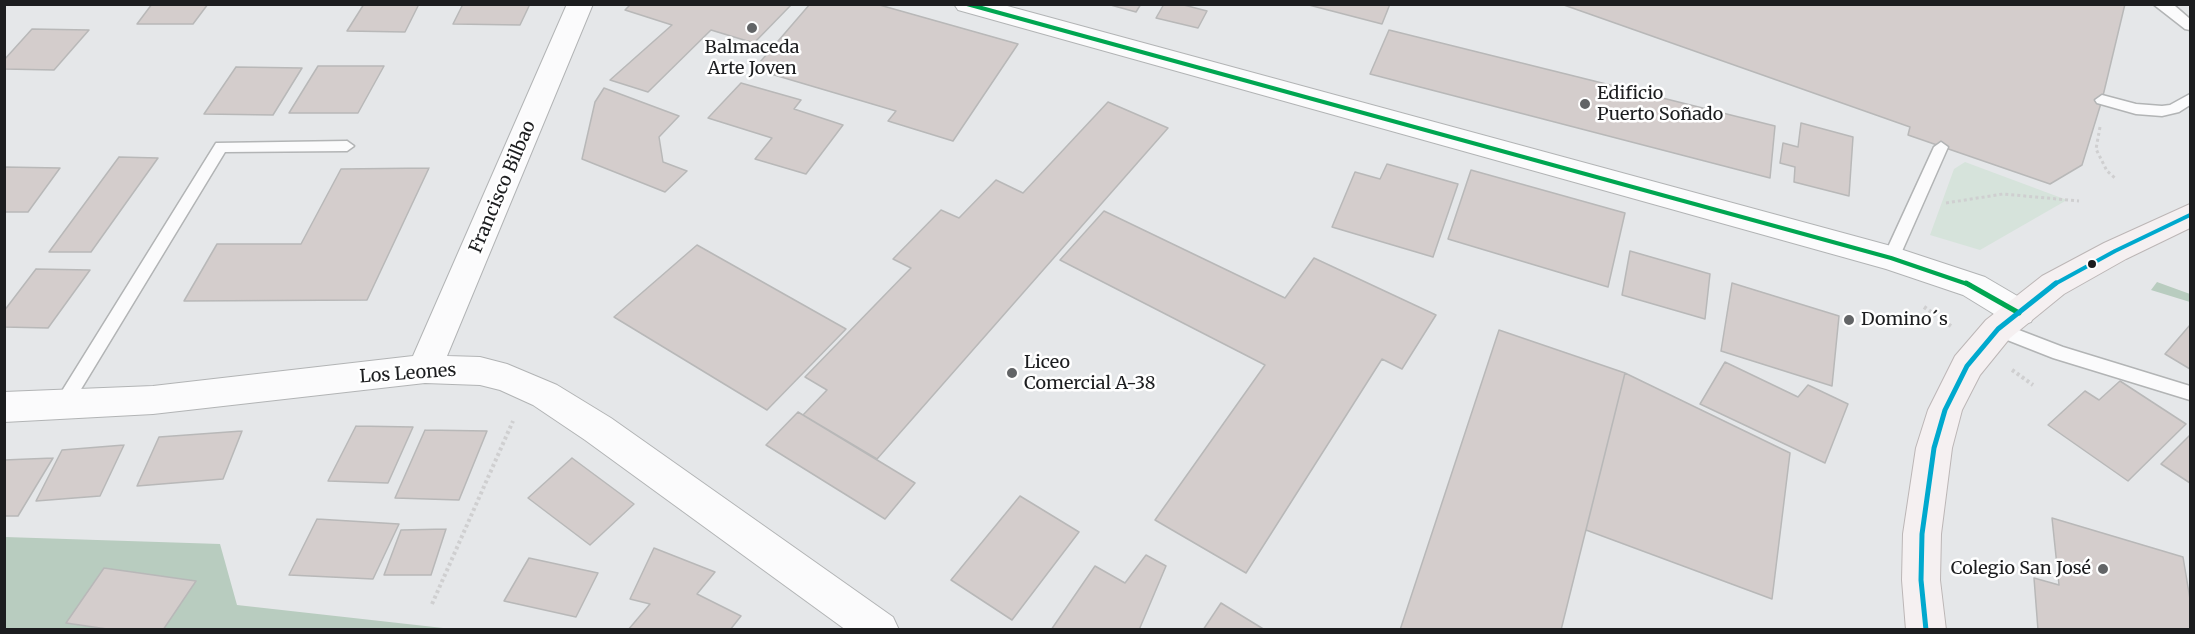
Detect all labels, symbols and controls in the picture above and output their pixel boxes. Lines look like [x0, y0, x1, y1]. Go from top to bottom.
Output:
marker: Balmaceda Arte Joven [745, 21, 759, 35]
place label: Balmaceda Arte Joven [705, 37, 799, 80]
place label: Edificio Puerto Soñado [1597, 83, 1723, 125]
marker: Edificio Puerto Soñado [1578, 97, 1592, 111]
street label: Francisco Bilbao [465, 118, 541, 256]
unlabelled marker [2086, 258, 2098, 270]
place label: Domino´s [1861, 309, 1948, 331]
marker: Domino´s [1842, 313, 1856, 327]
place label: Liceo Comercial A-38 [1024, 352, 1156, 394]
street label: Los Leones [359, 360, 457, 388]
marker: Liceo Comercial A-38 [1005, 366, 1019, 380]
place label: Colegio San José [1951, 558, 2091, 580]
marker: Colegio San José [2096, 562, 2110, 576]

